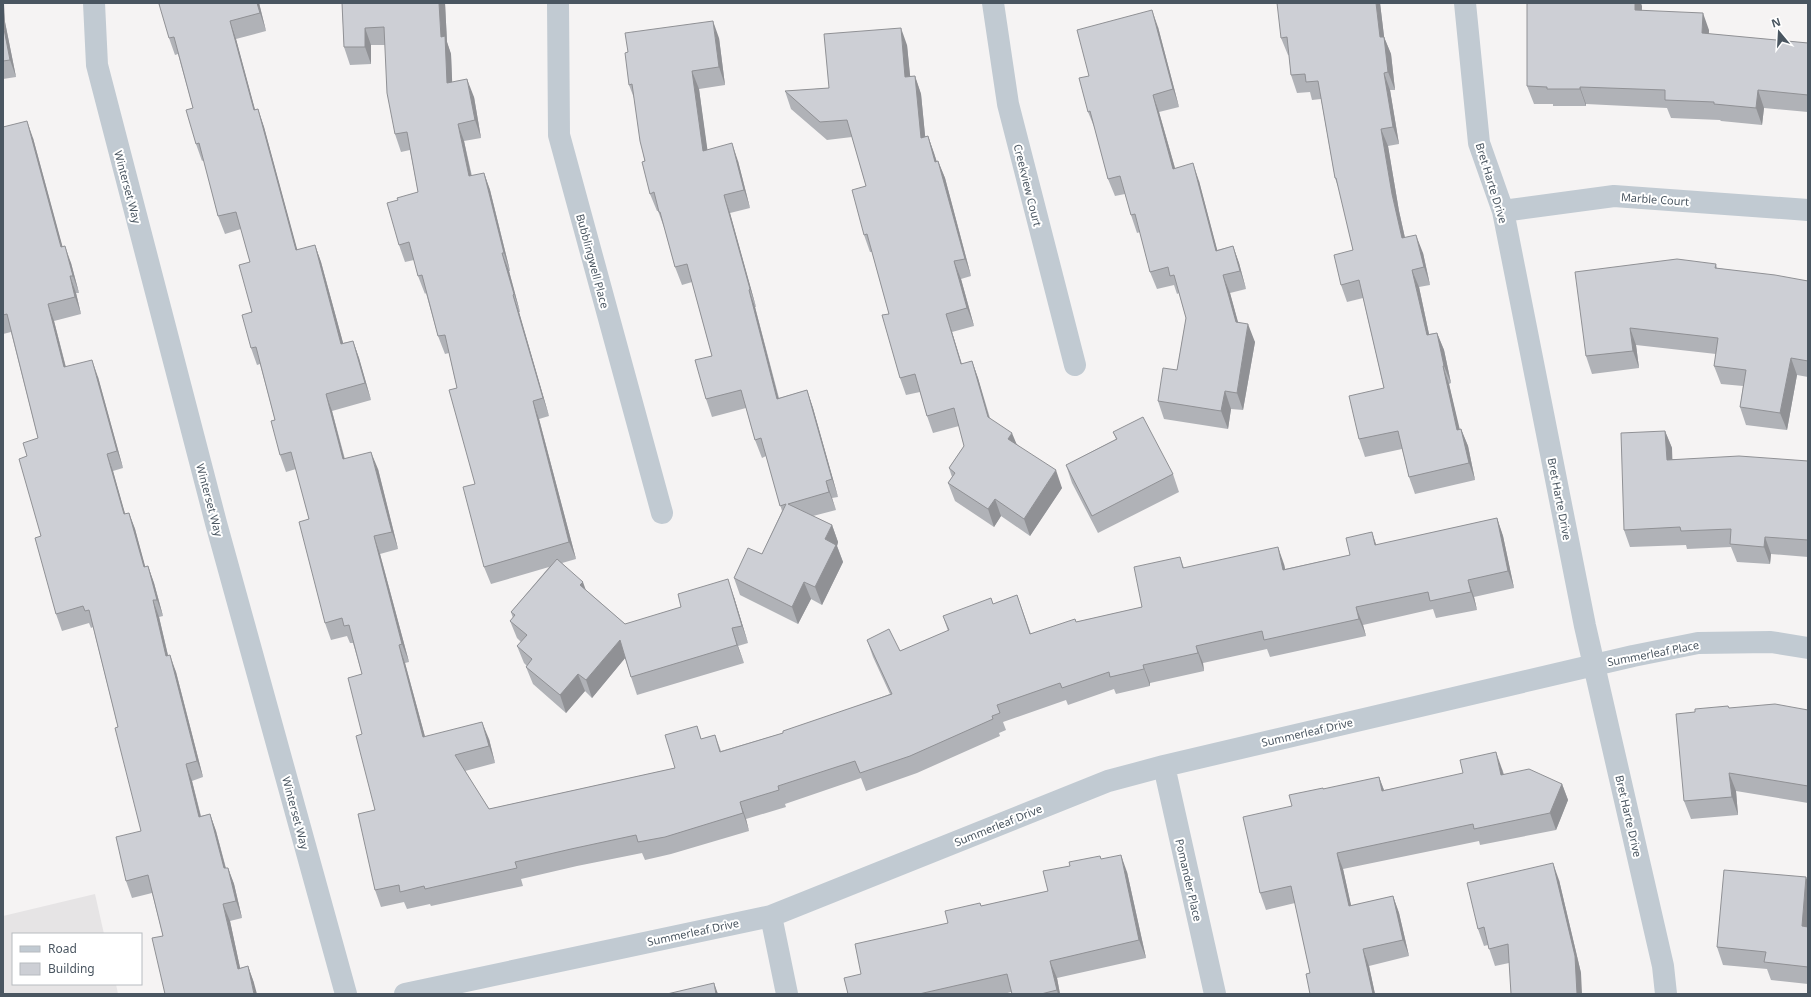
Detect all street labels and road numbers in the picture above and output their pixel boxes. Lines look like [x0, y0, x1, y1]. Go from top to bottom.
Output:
street label: Bret Harte Drive [1473, 141, 1511, 225]
street label: Creekview Court [1011, 142, 1045, 228]
street label: Winterset Way [111, 149, 145, 225]
street label: Marble Court [1620, 189, 1690, 209]
street label: Bubblingwell Place [573, 212, 613, 310]
street label: Bret Harte Drive [1545, 457, 1575, 541]
street label: Winterset Way [193, 462, 227, 538]
street label: Summerleaf Place [1606, 637, 1700, 669]
street label: Summerleaf Drive [1260, 714, 1354, 750]
street label: Bret Harte Drive [1612, 774, 1646, 858]
street label: Winterset Way [279, 775, 313, 851]
street label: Summerleaf Drive [952, 801, 1044, 849]
street label: Pomander Place [1172, 837, 1206, 923]
street label: Summerleaf Drive [646, 915, 740, 949]

